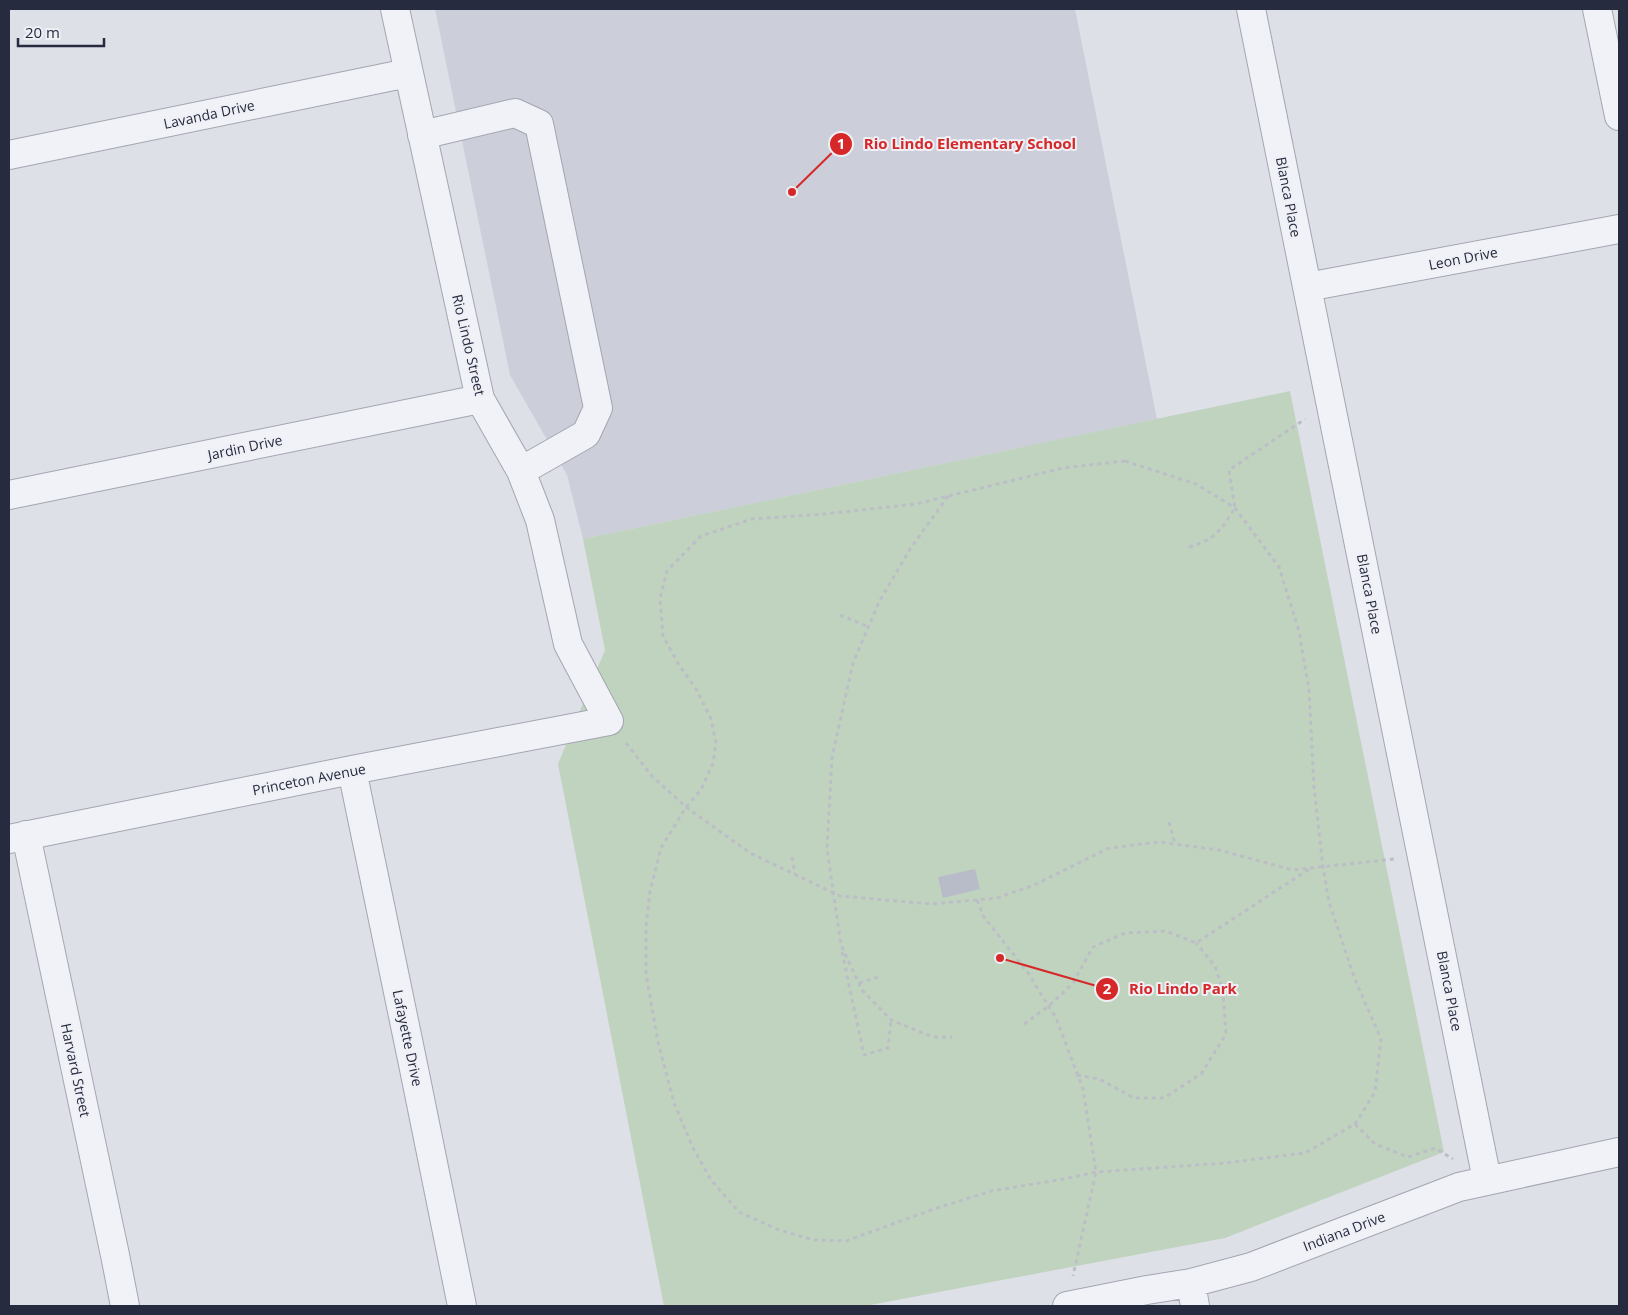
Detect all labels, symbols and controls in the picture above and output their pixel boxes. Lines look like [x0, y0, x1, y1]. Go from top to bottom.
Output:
scale bar [18, 15, 104, 47]
text: 20 m [25, 22, 60, 42]
street label: Lavanda Drive [162, 95, 256, 133]
callout: Rio Lindo Elementary School [829, 129, 1086, 159]
text: 1 [837, 133, 845, 153]
text: Rio Lindo Elementary School [864, 133, 1076, 153]
street label: Blanca Place [1272, 155, 1306, 239]
street label: Leon Drive [1427, 242, 1499, 274]
street label: Rio Lindo Street [448, 292, 490, 398]
street label: Jardin Drive [204, 430, 284, 465]
street label: Blanca Place [1353, 552, 1387, 636]
street label: Princeton Avenue [251, 759, 367, 799]
street label: Blanca Place [1433, 949, 1467, 1033]
callout: Rio Lindo Park [1094, 974, 1247, 1004]
text: 2 [1103, 978, 1112, 998]
text: Rio Lindo Park [1129, 978, 1238, 998]
street label: Lafayette Drive [388, 988, 428, 1088]
street label: Harvard Street [57, 1021, 95, 1119]
street label: Indiana Drive [1300, 1207, 1388, 1255]

